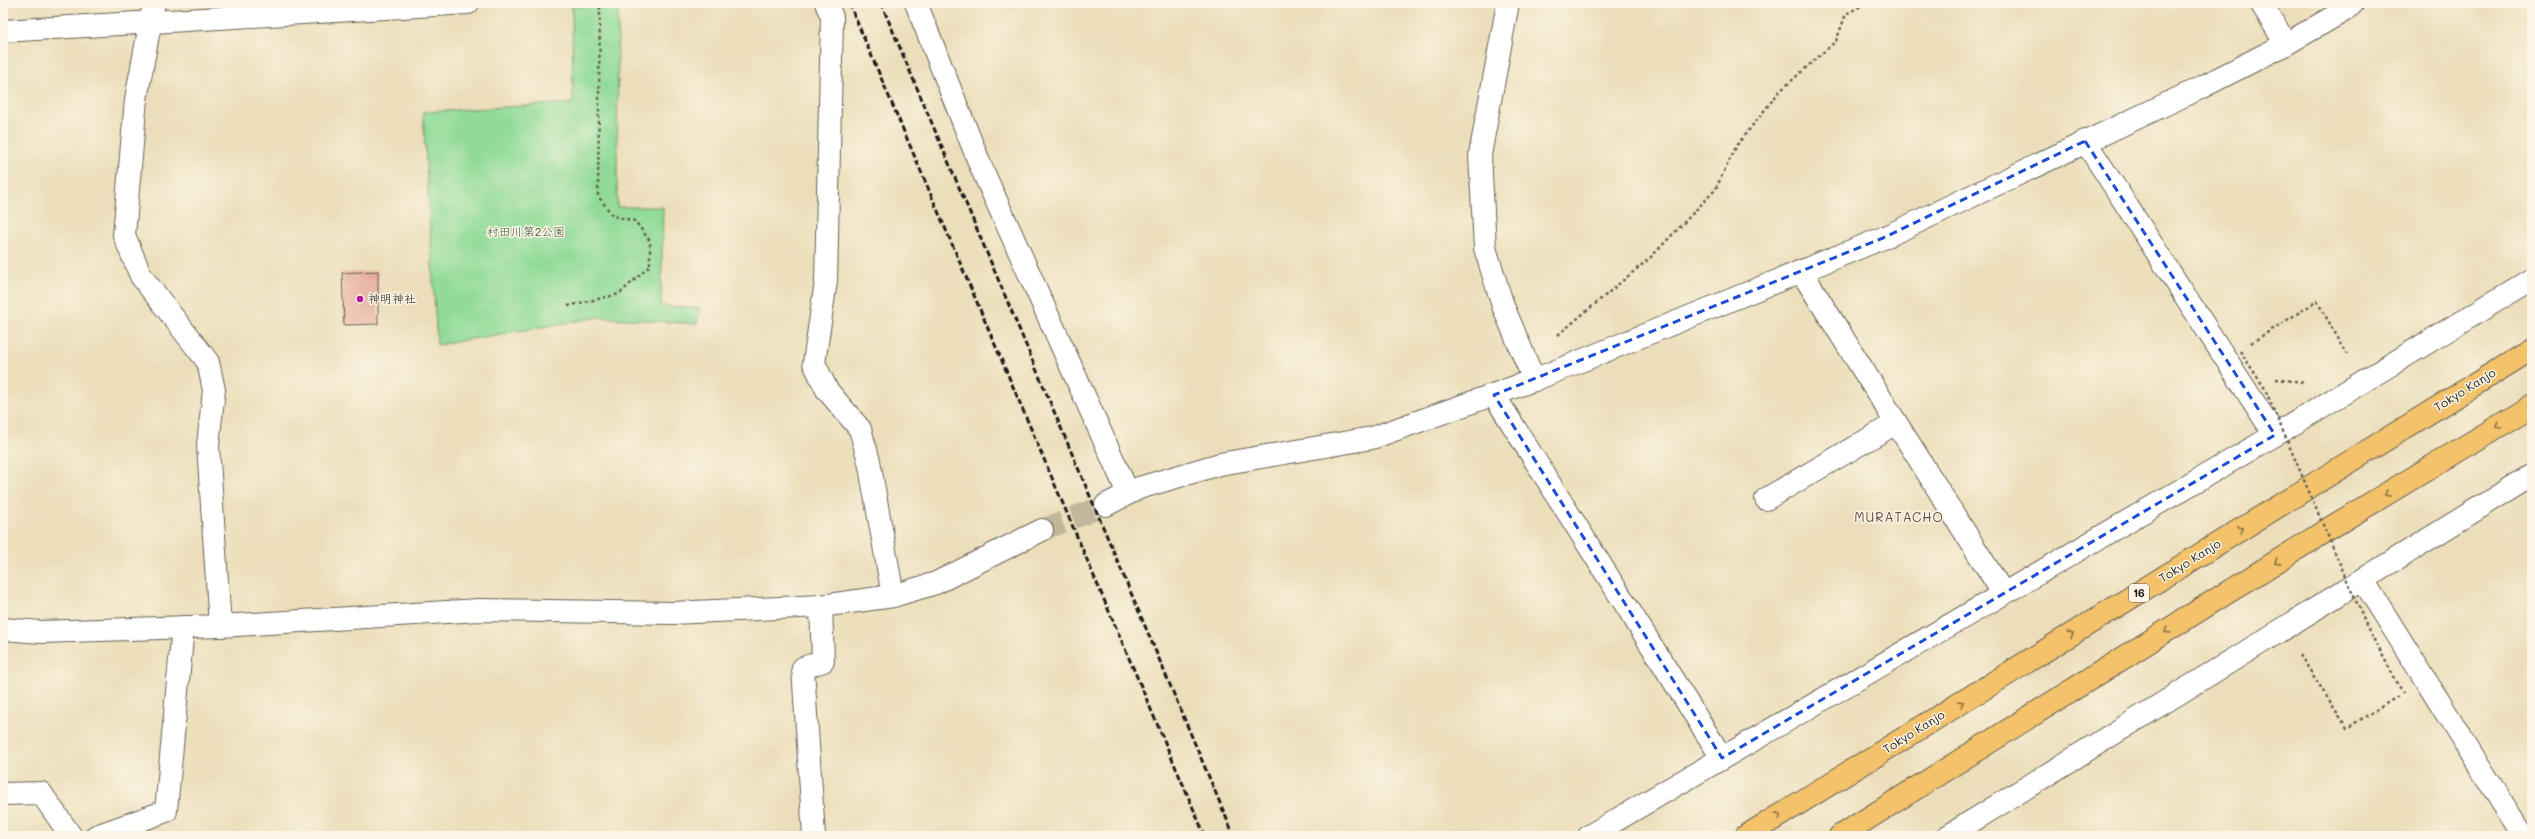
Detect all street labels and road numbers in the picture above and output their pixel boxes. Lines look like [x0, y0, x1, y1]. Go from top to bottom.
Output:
street label: Tokyo Kanjo [2431, 364, 2498, 414]
street label: Tokyo Kanjo [2156, 535, 2223, 585]
road number: 16 [2129, 584, 2149, 602]
street label: Tokyo Kanjo [1880, 706, 1947, 756]

